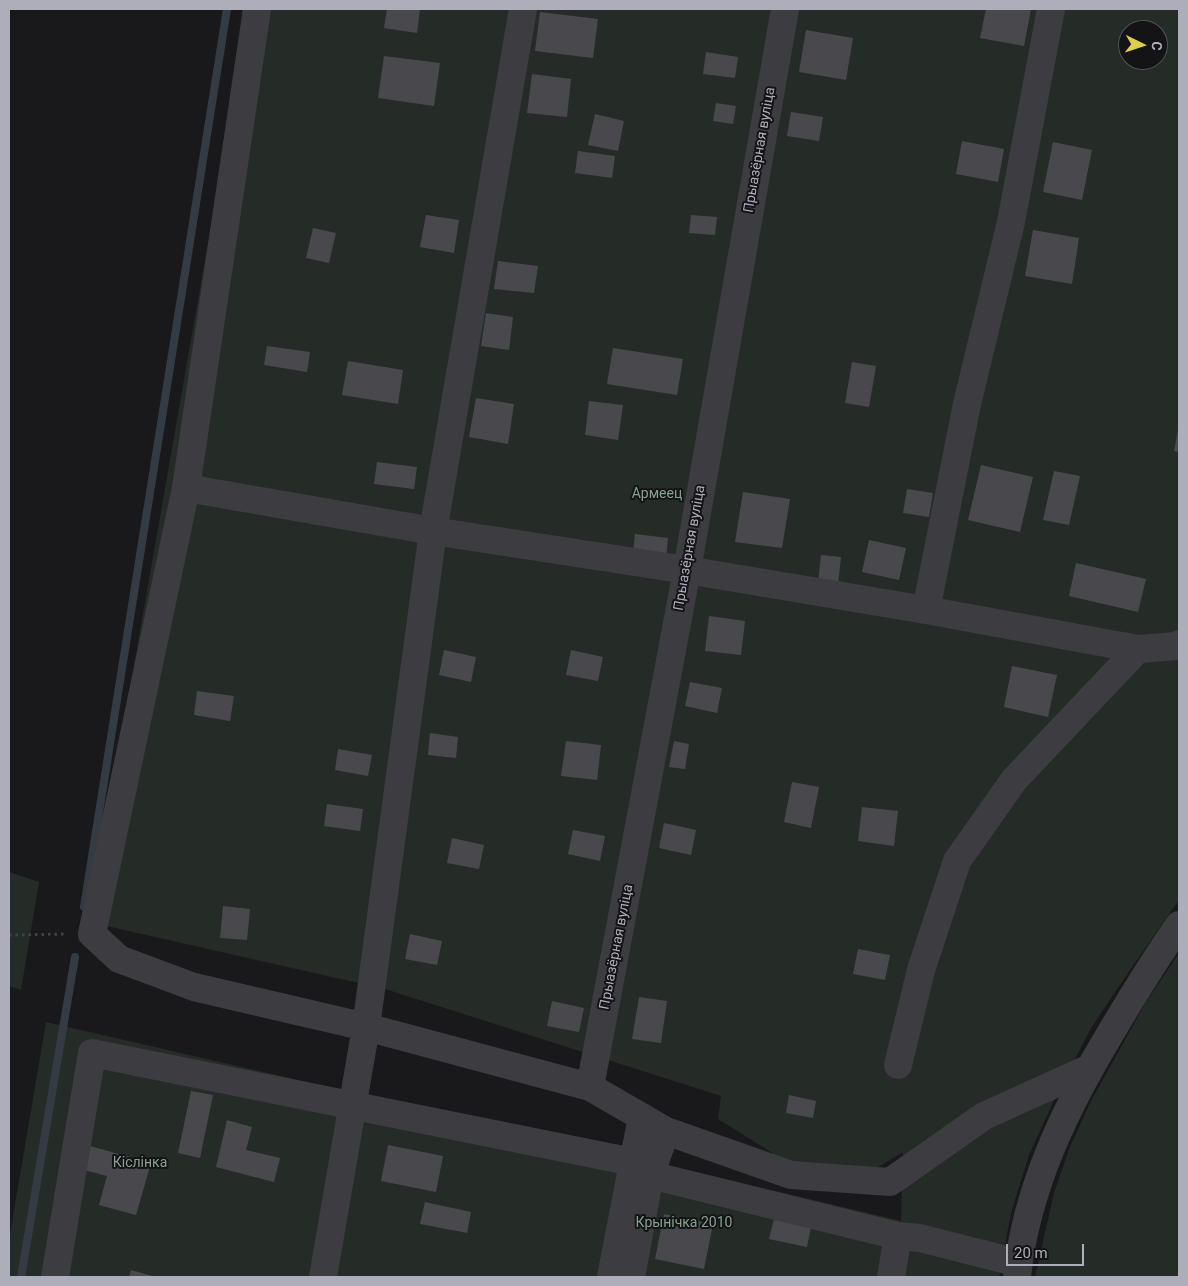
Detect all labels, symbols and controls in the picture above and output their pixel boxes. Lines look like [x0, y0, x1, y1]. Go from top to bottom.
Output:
north arrow [1118, 20, 1168, 70]
text: С [1149, 41, 1165, 51]
street label: Прыазёрная вуліца [741, 86, 779, 214]
street label: Прыазёрная вуліца [671, 484, 709, 612]
park label: Армеец [632, 486, 682, 502]
street label: Прыазёрная вуліца [597, 883, 637, 1011]
park label: Кіслінка [113, 1155, 167, 1171]
park label: Крынічка 2010 [636, 1215, 732, 1231]
scale bar [1008, 1234, 1086, 1266]
text: 20 m [1014, 1244, 1048, 1262]

